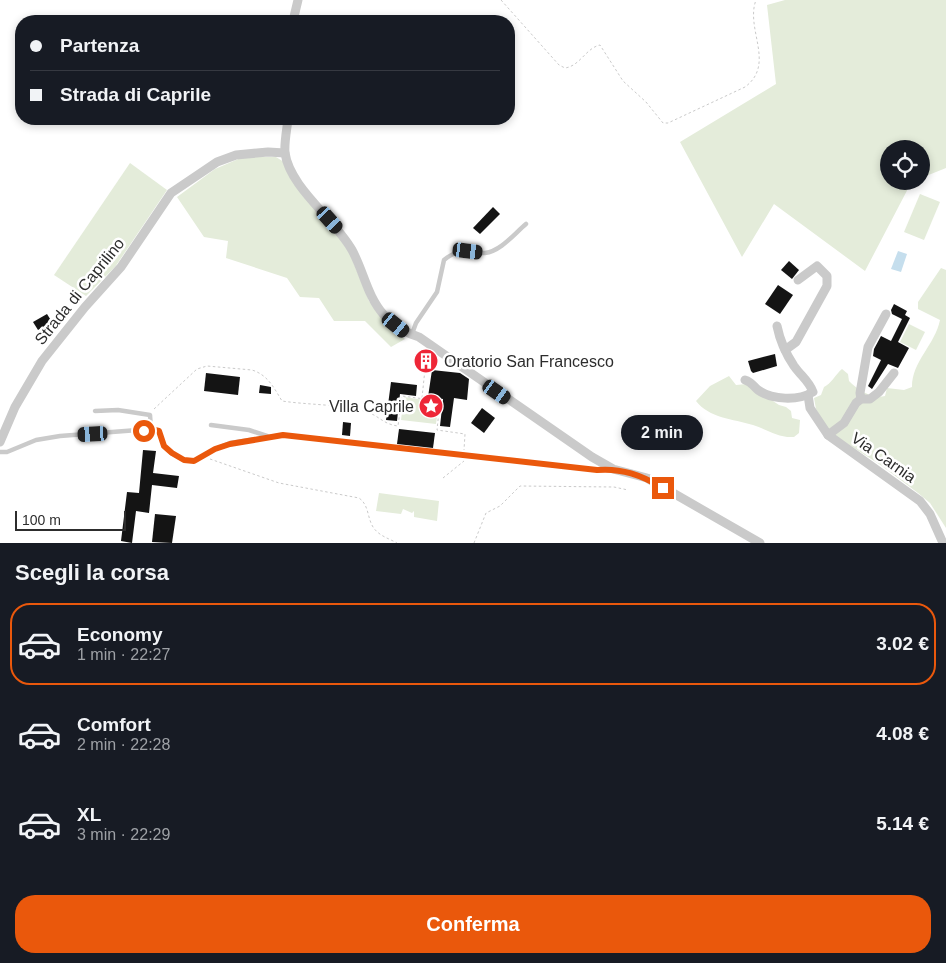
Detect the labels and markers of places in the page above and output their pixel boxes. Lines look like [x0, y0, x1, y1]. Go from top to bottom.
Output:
building icon: Oratorio San Francesco [413, 348, 439, 374]
place label: Oratorio San Francesco [444, 353, 614, 370]
place icon: Villa Caprile [418, 393, 444, 419]
place label: Villa Caprile [329, 398, 414, 415]

